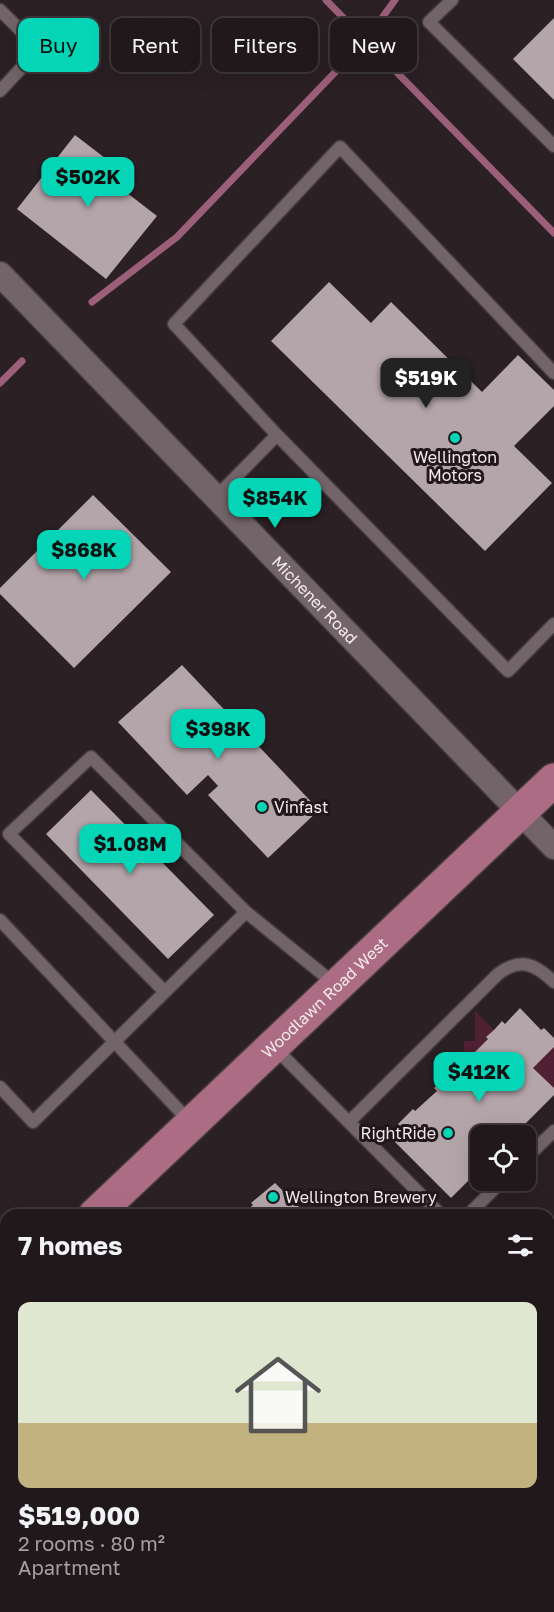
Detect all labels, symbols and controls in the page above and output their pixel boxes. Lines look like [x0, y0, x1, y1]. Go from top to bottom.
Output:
chip: Buy [18, 18, 99, 72]
chip: Rent [111, 18, 200, 72]
chip: Filters [212, 18, 318, 72]
chip: New [330, 18, 417, 72]
pin: $502K [46, 157, 130, 208]
text: $502K [55, 164, 121, 188]
pin: $519K [384, 358, 468, 409]
text: $519K [394, 365, 458, 389]
marker: Wellington Motors [448, 431, 462, 445]
place label: Wellington Motors [413, 447, 497, 485]
pin: $854K [233, 478, 317, 529]
text: $854K [242, 485, 308, 509]
pin: $868K [42, 530, 126, 581]
text: $868K [51, 537, 117, 561]
street label: Michener Road [268, 552, 362, 648]
pin: $398K [176, 709, 260, 760]
text: $398K [185, 716, 251, 740]
place label: Vinfast [274, 797, 328, 817]
marker: Vinfast [255, 800, 269, 814]
pin: $1.08M [81, 824, 179, 875]
text: $1.08M [93, 831, 167, 855]
street label: Woodlawn Road West [257, 933, 392, 1062]
pin: $412K [437, 1052, 521, 1103]
text: $412K [448, 1059, 510, 1083]
place label: RightRide [361, 1123, 436, 1143]
map controls [470, 1125, 536, 1191]
button: locate [470, 1125, 536, 1191]
marker: RightRide [441, 1126, 455, 1140]
place label: Wellington Brewery [285, 1187, 437, 1207]
marker: Wellington Brewery [266, 1190, 280, 1204]
icon: filters [504, 1229, 537, 1262]
text: 7 homes [18, 1230, 123, 1261]
icon: home [224, 1341, 332, 1449]
text: $519,000 [18, 1500, 140, 1531]
text: 2 rooms · 80 m² [18, 1531, 165, 1555]
text: Apartment [18, 1555, 121, 1579]

